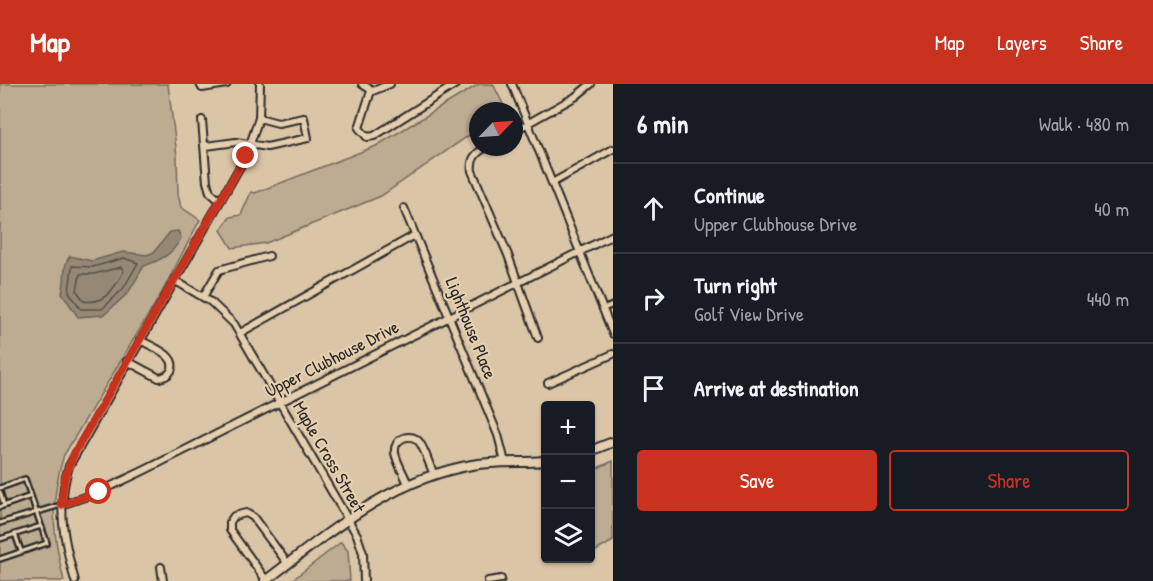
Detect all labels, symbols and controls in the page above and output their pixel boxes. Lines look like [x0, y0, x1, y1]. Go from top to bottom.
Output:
text: Map [30, 23, 70, 61]
text: Map [935, 28, 964, 57]
text: Layers [997, 28, 1047, 57]
text: Share [1080, 28, 1123, 57]
north arrow [469, 102, 523, 156]
text: 6 min [637, 106, 689, 141]
text: Walk · 480 m [1039, 110, 1129, 137]
route end [232, 142, 258, 168]
text: Continue [694, 180, 765, 210]
icon: ahead [637, 192, 670, 225]
text: 40 m [1094, 195, 1129, 222]
text: Upper Clubhouse Drive [694, 210, 857, 237]
text: Turn right [694, 270, 777, 300]
street label: Lighthouse Place [440, 273, 503, 382]
icon: right [637, 282, 670, 315]
text: 440 m [1087, 285, 1129, 312]
text: Golf View Drive [694, 300, 804, 327]
street label: Upper Clubhouse Drive [261, 314, 403, 403]
icon: arrive [637, 372, 670, 405]
text: Arrive at destination [694, 373, 859, 403]
street label: Maple Cross Street [287, 396, 372, 518]
map controls [541, 401, 595, 563]
button: + [541, 401, 595, 455]
button: Save [637, 450, 877, 511]
button: Share [889, 450, 1129, 511]
button: − [541, 455, 595, 509]
route start [85, 478, 111, 504]
button: layers [541, 509, 595, 563]

